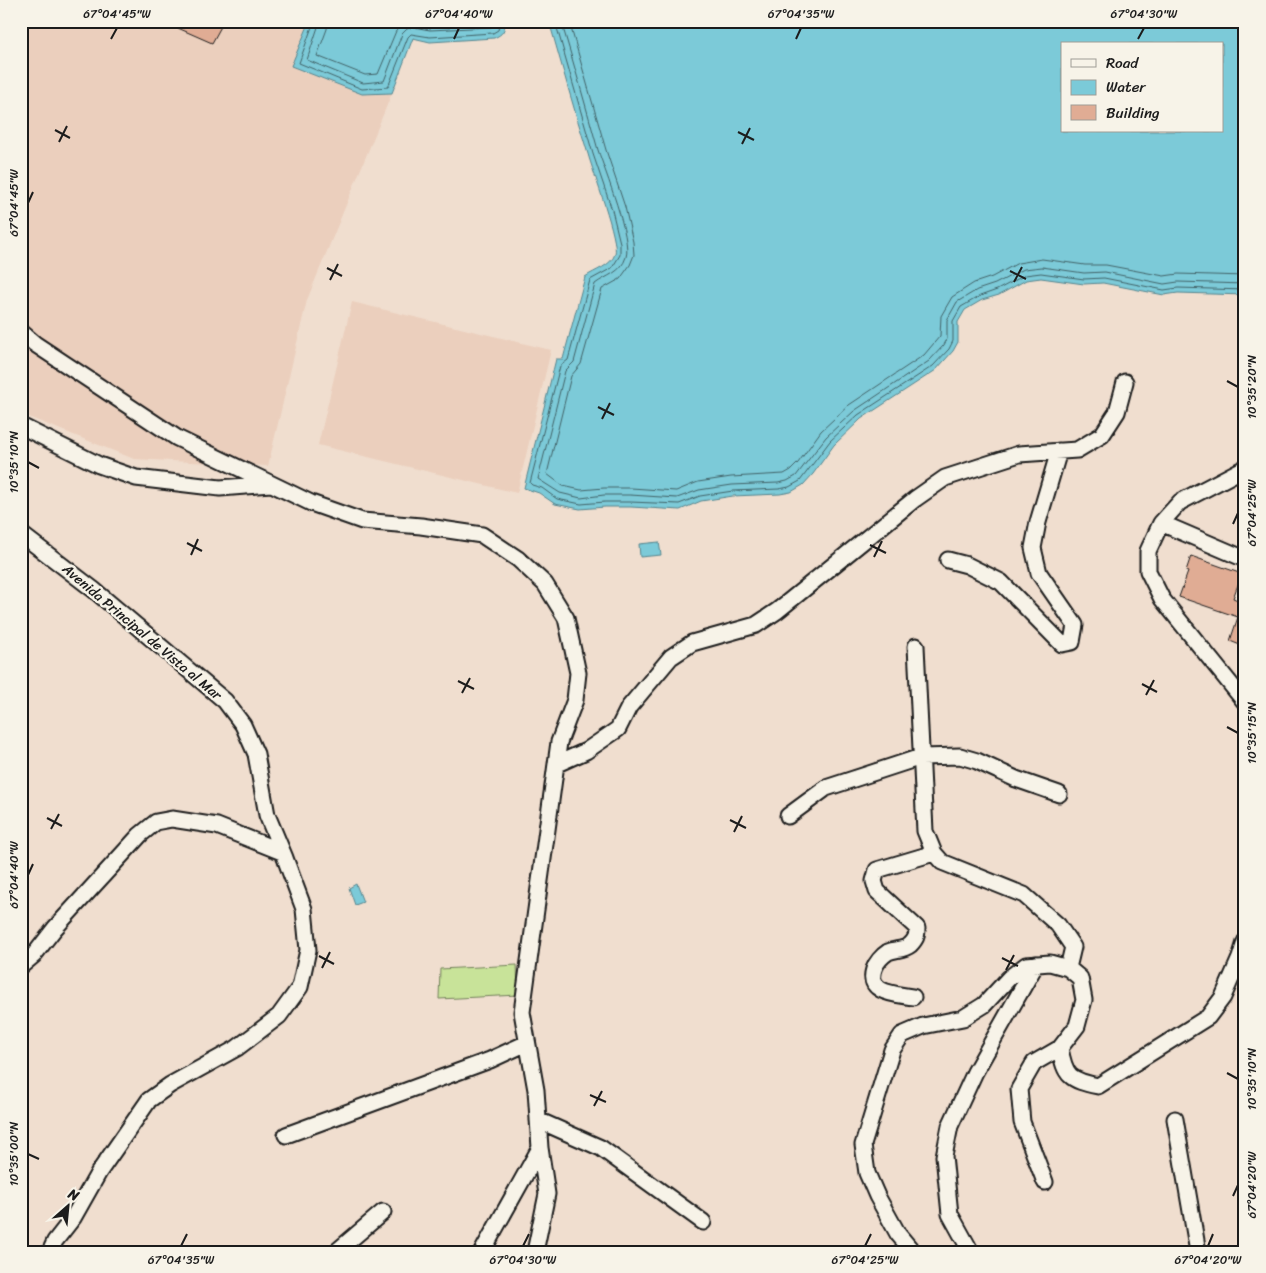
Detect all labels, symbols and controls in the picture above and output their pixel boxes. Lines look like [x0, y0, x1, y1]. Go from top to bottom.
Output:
text: 67°04'45"W [83, 3, 151, 25]
text: 67°04'40"W [425, 3, 494, 25]
text: 67°04'35"W [768, 3, 835, 25]
text: 67°04'30"W [1111, 3, 1178, 25]
legend [1061, 42, 1224, 132]
text: Road [1106, 50, 1139, 76]
text: Water [1106, 74, 1146, 100]
text: Building [1106, 100, 1160, 126]
text: 67°04'45"W [3, 169, 25, 237]
text: 10°35'20"N [1241, 354, 1263, 419]
text: 10°35'10"N [3, 430, 25, 493]
text: 67°04'25"W [1241, 479, 1263, 546]
street label: Avenida Principal de Vista al Mar [56, 557, 229, 707]
text: 10°35'15"N [1241, 701, 1263, 764]
text: 67°04'40"W [3, 840, 25, 909]
text: 10°35'10"N [1241, 1047, 1263, 1110]
text: 10°35'00"N [3, 1121, 25, 1186]
text: 67°04'20"W [1241, 1151, 1263, 1219]
north arrow [42, 1180, 92, 1230]
text: N [63, 1181, 84, 1208]
text: 67°04'35"W [148, 1249, 215, 1271]
text: 67°04'30"W [490, 1249, 557, 1271]
text: 67°04'25"W [832, 1249, 899, 1271]
text: 67°04'20"W [1174, 1249, 1242, 1271]

